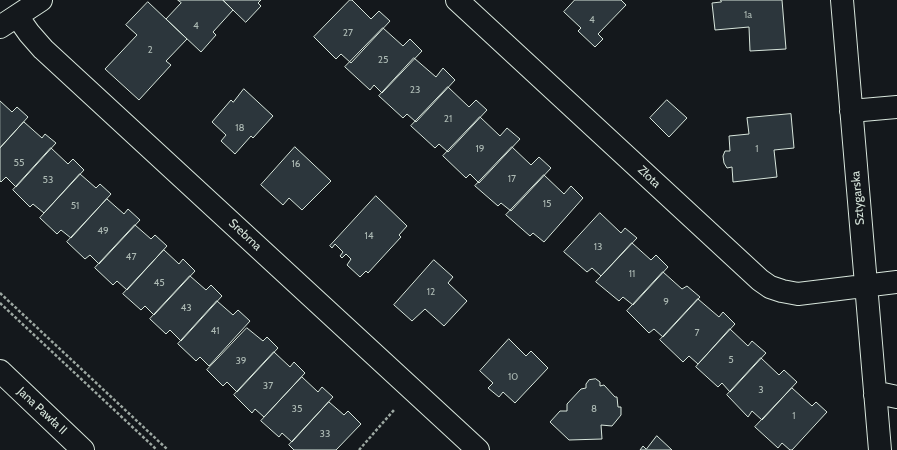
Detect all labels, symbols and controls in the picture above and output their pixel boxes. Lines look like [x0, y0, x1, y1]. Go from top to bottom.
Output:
house number: 1a [744, 9, 752, 21]
house number: 4 [589, 14, 595, 26]
house number: 4 [193, 20, 199, 32]
house number: 27 [343, 27, 353, 39]
house number: 2 [147, 44, 153, 56]
house number: 25 [378, 54, 388, 66]
house number: 23 [410, 84, 420, 96]
house number: 21 [444, 113, 452, 125]
house number: 18 [235, 122, 245, 134]
house number: 19 [476, 143, 484, 155]
house number: 1 [755, 143, 759, 155]
house number: 55 [14, 157, 24, 169]
house number: 16 [292, 158, 300, 170]
street label: Złota [635, 163, 663, 191]
street label: Sztygarska [848, 170, 868, 226]
house number: 17 [508, 173, 516, 185]
house number: 53 [43, 174, 53, 186]
house number: 15 [543, 198, 551, 210]
house number: 51 [71, 200, 79, 212]
street label: Srebrna [226, 216, 264, 254]
house number: 49 [97, 225, 109, 237]
house number: 14 [364, 230, 374, 242]
house number: 13 [594, 241, 602, 253]
house number: 47 [126, 251, 136, 263]
house number: 11 [629, 268, 635, 280]
house number: 45 [153, 277, 165, 289]
house number: 12 [427, 286, 435, 298]
house number: 9 [663, 296, 669, 308]
house number: 43 [180, 302, 192, 314]
house number: 41 [210, 325, 220, 337]
house number: 7 [694, 327, 700, 339]
house number: 5 [728, 354, 734, 366]
house number: 39 [235, 355, 247, 367]
house number: 10 [508, 371, 518, 383]
house number: 37 [263, 380, 273, 392]
street label: Jana Pawła II [14, 384, 70, 438]
house number: 3 [758, 384, 764, 396]
house number: 35 [292, 403, 302, 415]
house number: 8 [591, 403, 597, 415]
house number: 1 [792, 410, 796, 422]
house number: 33 [320, 428, 330, 440]

